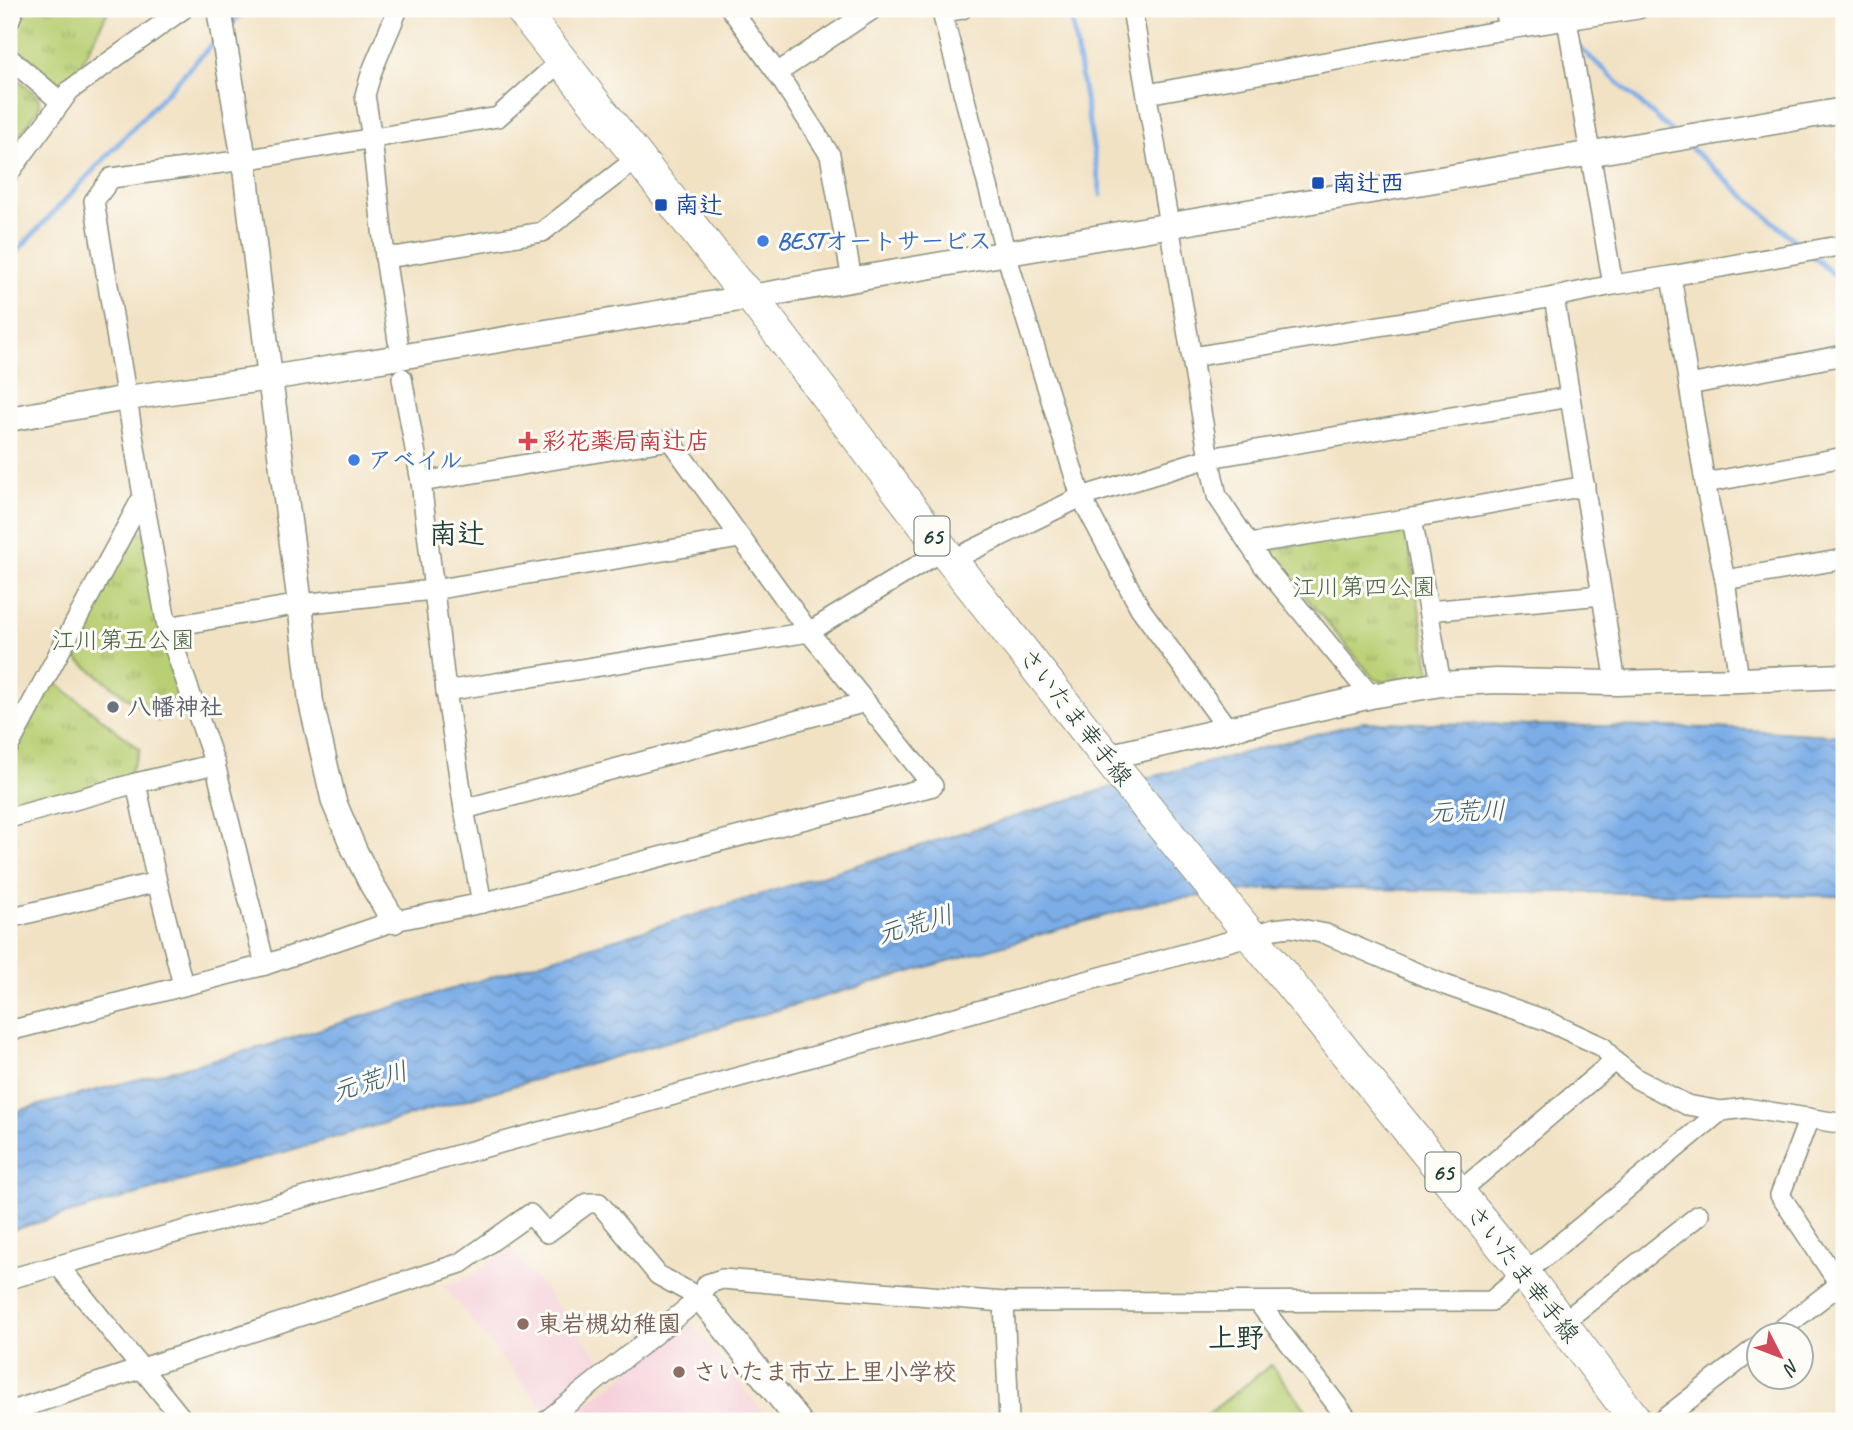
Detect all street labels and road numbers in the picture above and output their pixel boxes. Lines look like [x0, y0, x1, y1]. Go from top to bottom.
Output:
road number: 65 [914, 516, 950, 556]
street label: さいたま幸手線 [1013, 642, 1139, 792]
road number: 65 [1426, 1152, 1460, 1191]
street label: さいたま幸手線 [1460, 1199, 1586, 1349]

